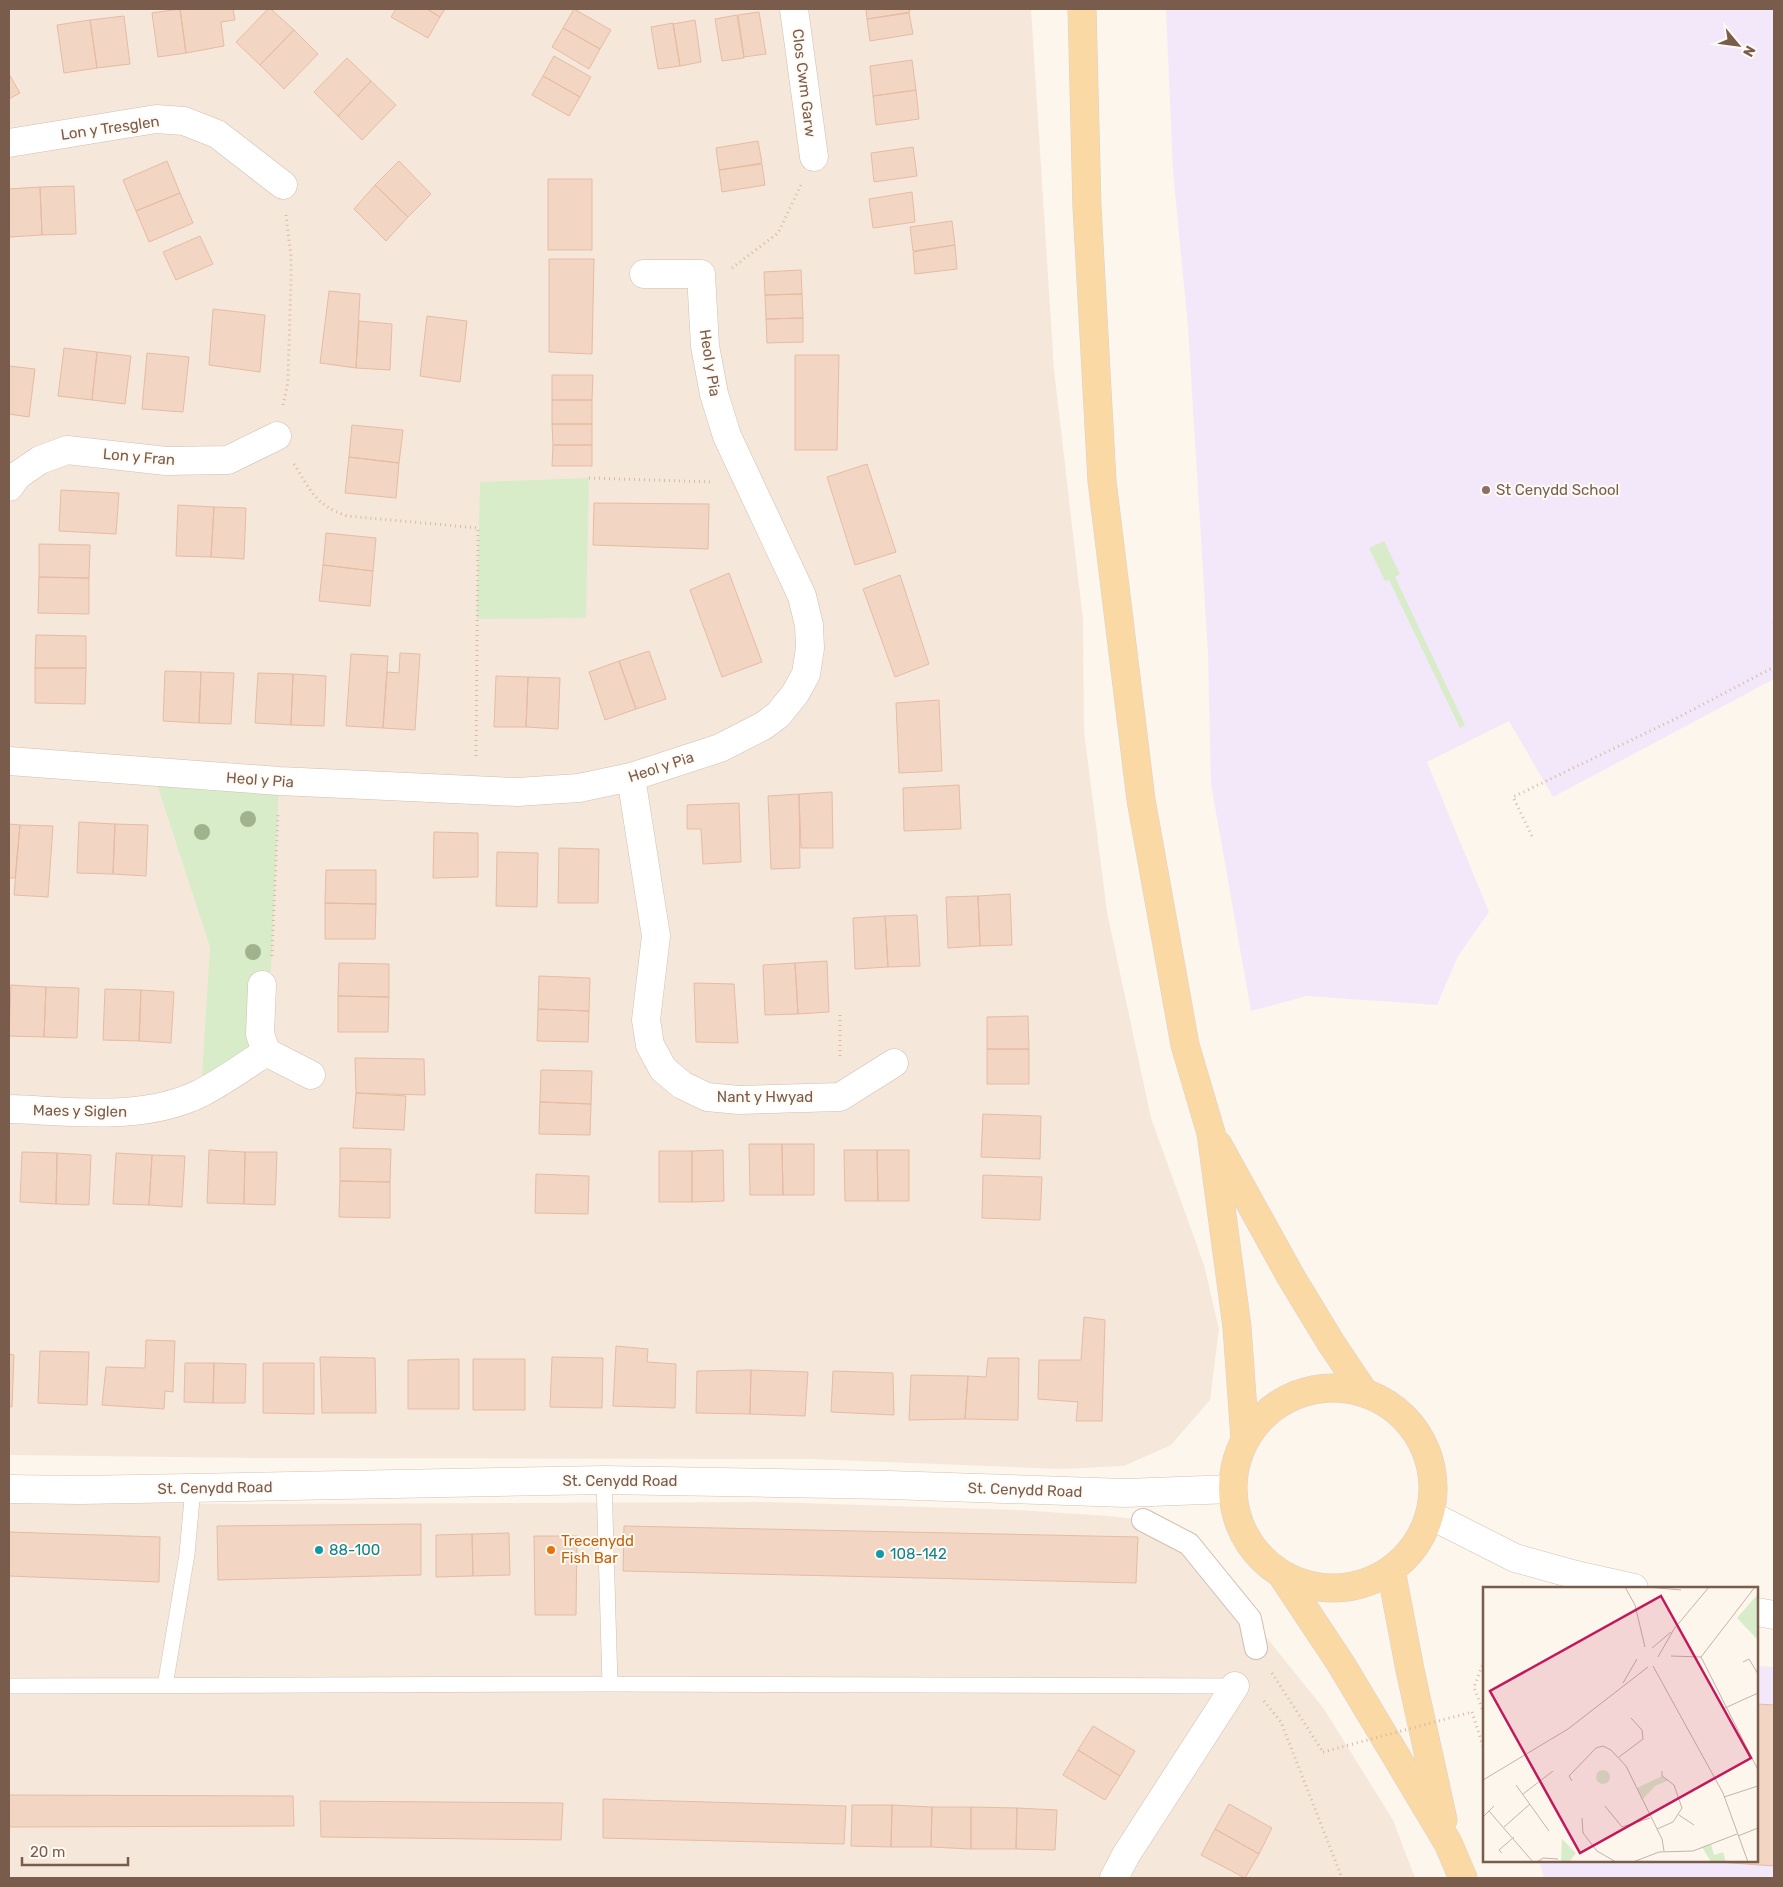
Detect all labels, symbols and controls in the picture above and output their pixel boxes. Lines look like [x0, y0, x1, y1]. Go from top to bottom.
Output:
north arrow [1713, 20, 1763, 70]
street label: Clos Cwm Garw [788, 28, 820, 138]
text: N [1739, 43, 1759, 60]
street label: Lon y Tresglen [59, 112, 161, 144]
street label: Heol y Pia [696, 328, 724, 398]
street label: Lon y Fran [102, 445, 176, 469]
place label: St Cenydd School [1496, 481, 1619, 499]
marker: St Cenydd School [1480, 484, 1492, 496]
street label: Heol y Pia [626, 748, 696, 786]
street label: Heol y Pia [226, 769, 294, 791]
street label: Nant y Hwyad [717, 1088, 813, 1106]
street label: Maes y Siglen [33, 1101, 127, 1121]
street label: St. Cenydd Road [563, 1472, 677, 1490]
street label: St. Cenydd Road [157, 1478, 273, 1498]
street label: St. Cenydd Road [967, 1479, 1083, 1501]
place label: Trecenydd Fish Bar [561, 1532, 634, 1567]
place label: 88-100 [329, 1541, 380, 1559]
marker: 88-100 [313, 1544, 325, 1556]
marker: Trecenydd Fish Bar [545, 1544, 557, 1556]
place label: 108-142 [890, 1545, 947, 1563]
marker: 108-142 [874, 1548, 886, 1560]
inset map [1483, 1587, 1758, 1862]
scale bar [22, 1834, 129, 1866]
text: 20 m [30, 1843, 65, 1861]

